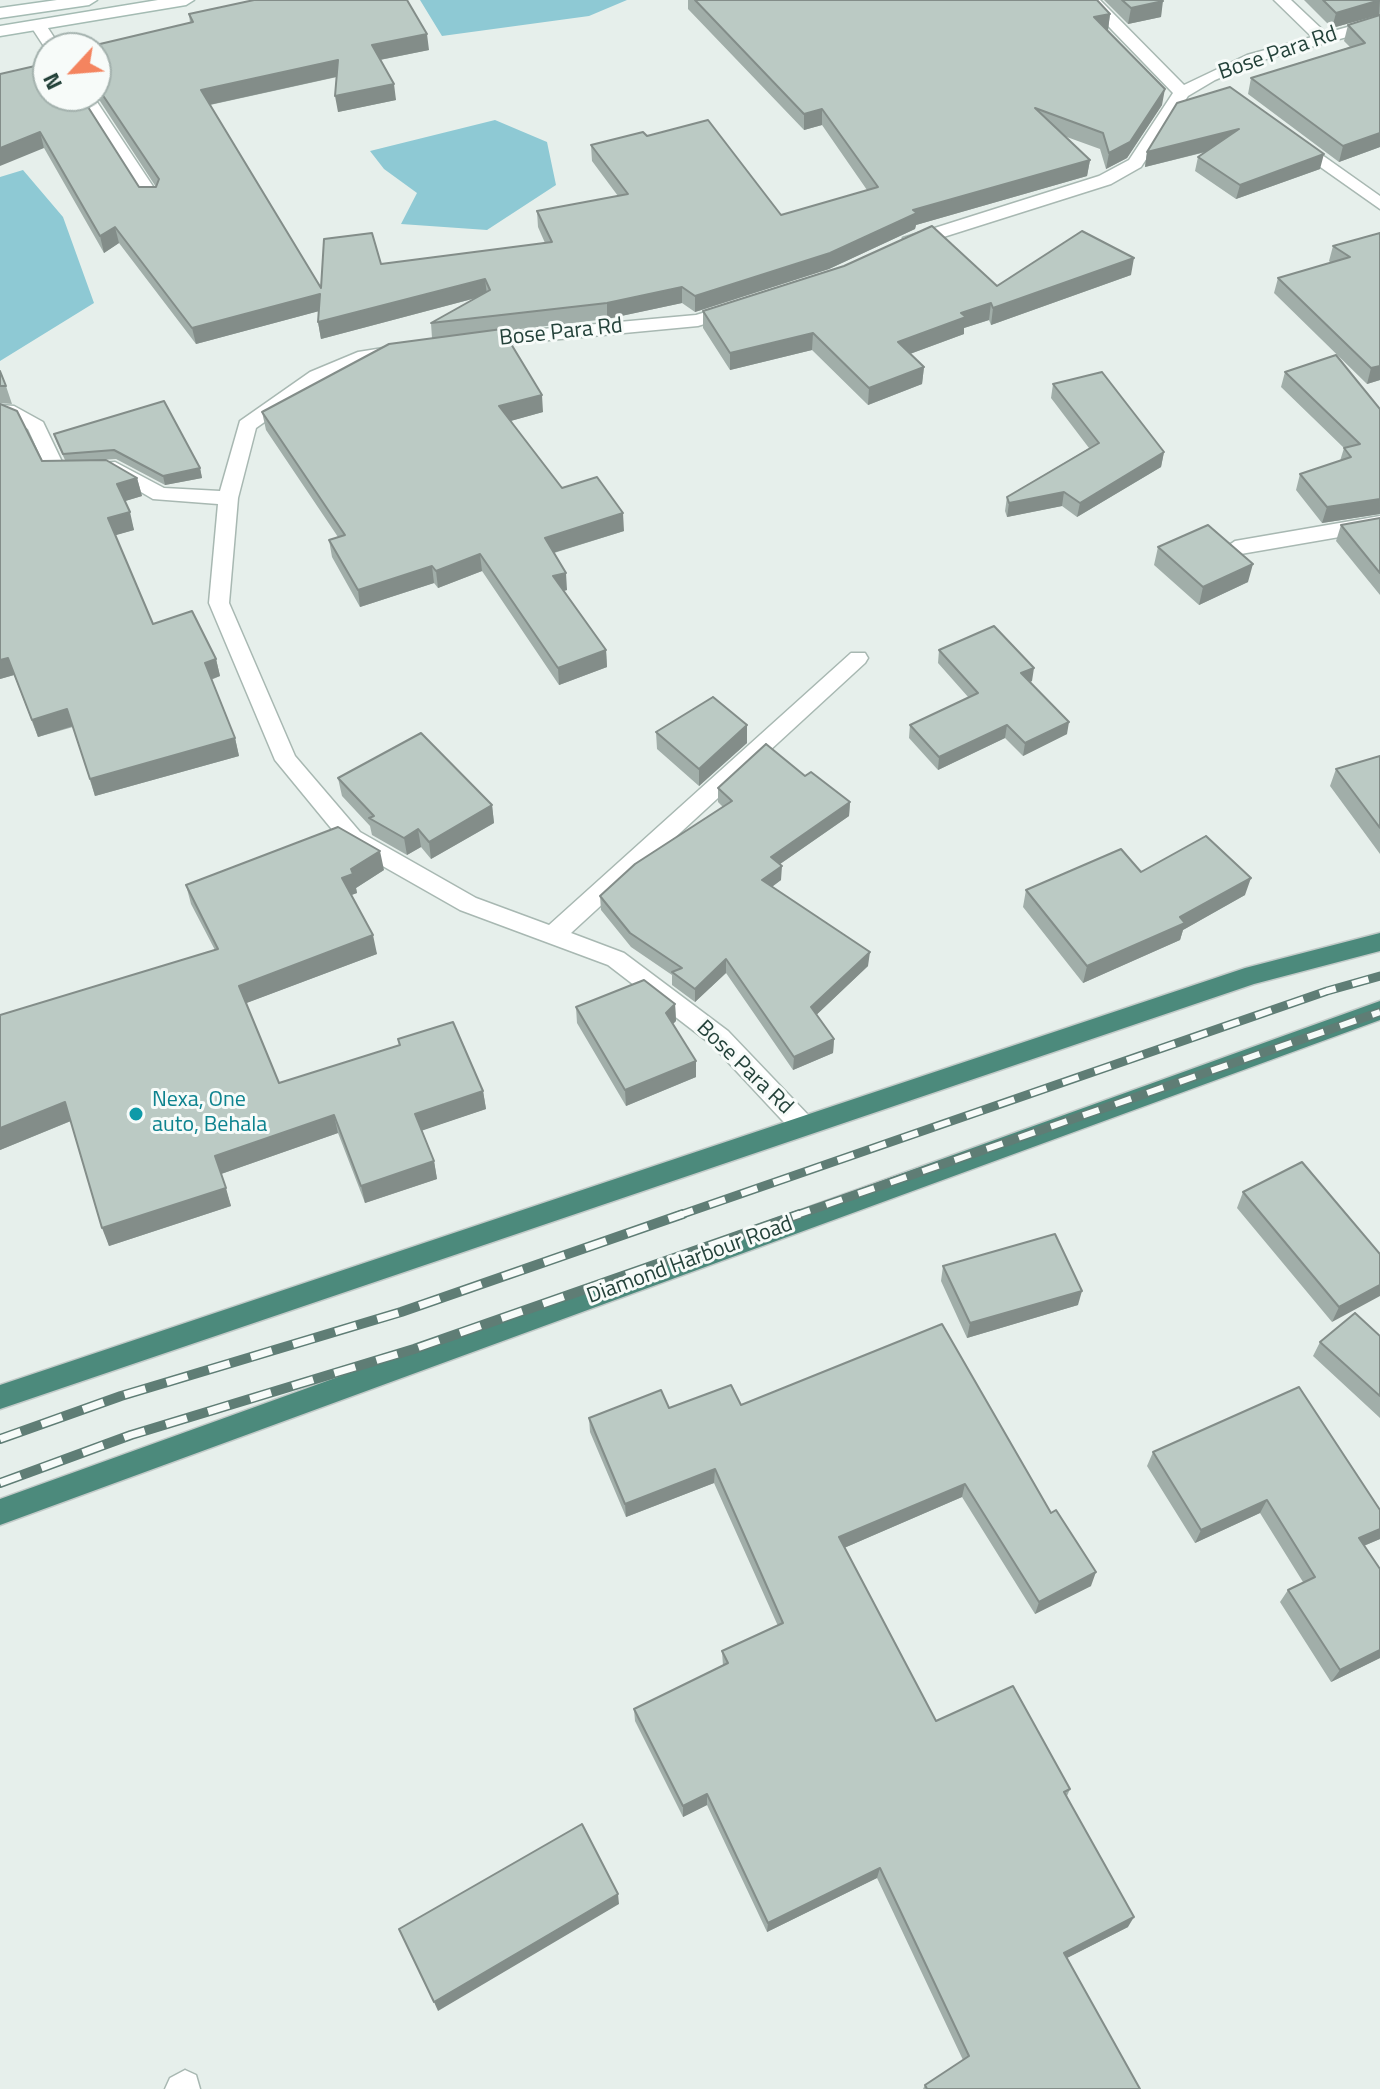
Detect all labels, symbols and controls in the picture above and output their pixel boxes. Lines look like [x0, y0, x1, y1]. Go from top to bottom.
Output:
street label: Bose Para Rd [1215, 21, 1341, 87]
north arrow [32, 32, 112, 112]
text: N [34, 67, 71, 96]
street label: Bose Para Rd [498, 313, 624, 353]
street label: Bose Para Rd [690, 1016, 798, 1120]
place label: Nexa, One auto, Behala [152, 1088, 267, 1140]
marker: Nexa, One auto, Behala [127, 1105, 145, 1123]
street label: Diamond Harbour Road [584, 1212, 796, 1310]

